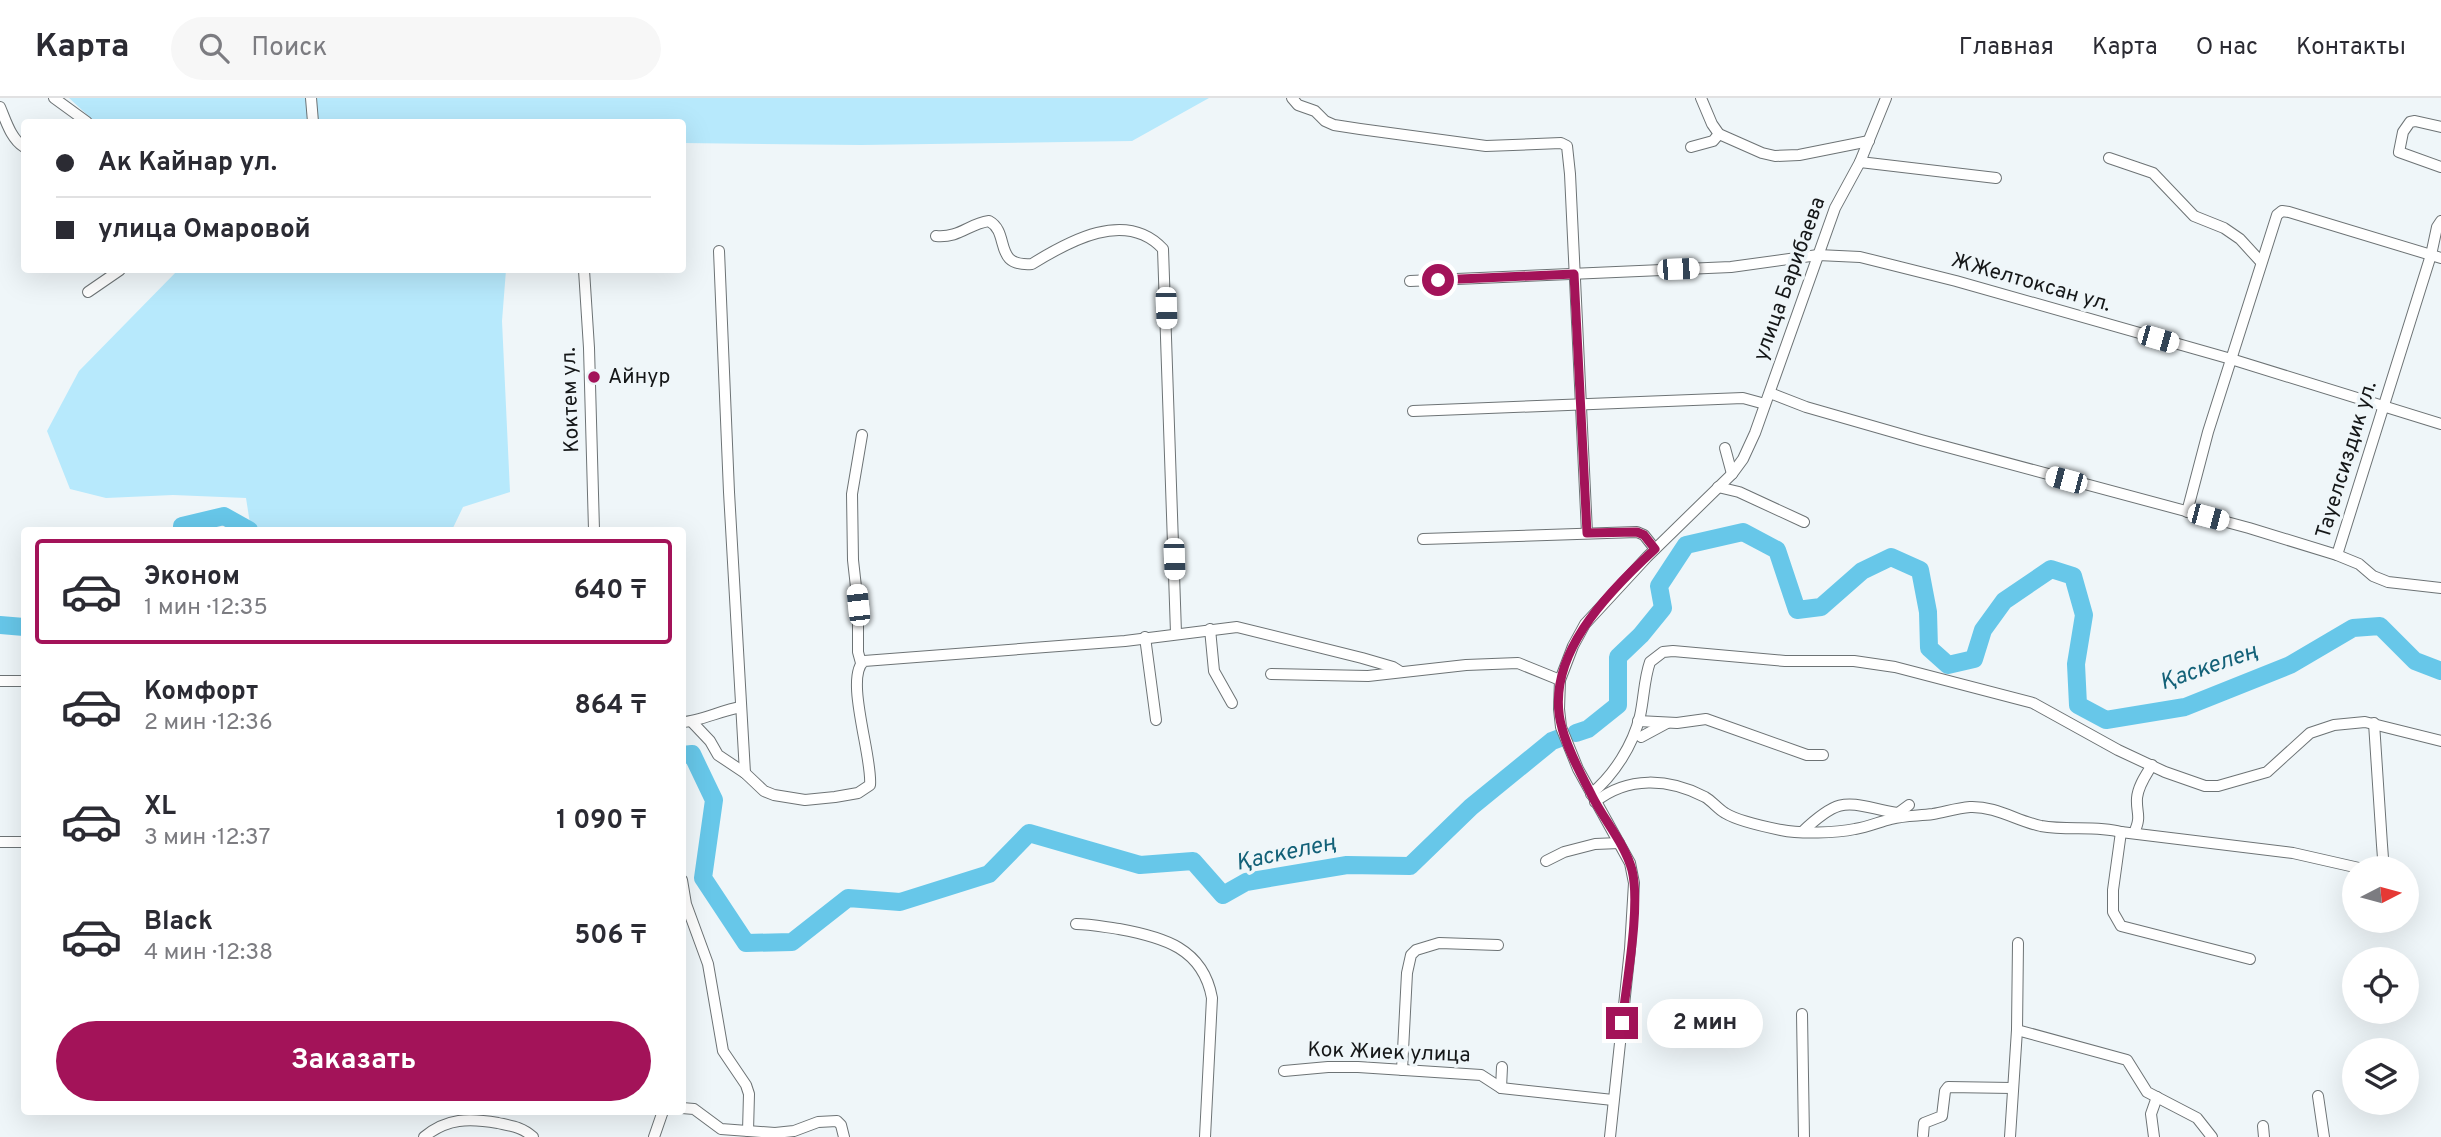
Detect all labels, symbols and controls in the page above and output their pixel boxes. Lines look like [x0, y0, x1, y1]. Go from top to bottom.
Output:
search box [171, 17, 661, 80]
text: Карта [35, 27, 129, 69]
icon: search [195, 29, 233, 67]
text: Поиск [251, 32, 327, 65]
text: Главная [1959, 33, 2054, 63]
text: Карта [2092, 33, 2158, 63]
text: О нас [2196, 33, 2258, 63]
text: Контакты [2296, 33, 2406, 63]
text: Ак Кайнар ул. [98, 147, 277, 180]
street label: улица Барибаева [1748, 193, 1832, 365]
text: улица Омаровой [98, 214, 311, 247]
street label: ЖЖелтоксан ул. [1948, 247, 2114, 319]
car [1657, 258, 1700, 280]
route start [1422, 264, 1454, 296]
car [1155, 287, 1178, 329]
car [2135, 323, 2182, 355]
street label: Коктем ул. [556, 347, 586, 453]
place label: Айнур [608, 364, 670, 391]
marker: Айнур [586, 369, 602, 385]
street label: Тауелсиздик ул. [2310, 378, 2384, 542]
car [2043, 464, 2090, 496]
car [2185, 501, 2232, 533]
car [1163, 538, 1186, 580]
icon: car [60, 560, 123, 623]
text: Эконом [144, 561, 240, 594]
text: 640 ₸ [574, 575, 647, 608]
car [846, 583, 871, 627]
text: 1 мин · 12:35 [144, 594, 268, 623]
water label: Қаскелең [2156, 638, 2262, 698]
icon: car [60, 675, 123, 738]
text: Комфорт [144, 676, 258, 709]
text: 864 ₸ [574, 690, 647, 723]
text: 2 мин · 12:36 [144, 709, 273, 738]
icon: car [60, 790, 123, 853]
text: XL [144, 791, 176, 824]
text: 1 090 ₸ [556, 805, 647, 838]
text: 3 мин · 12:37 [144, 824, 270, 853]
water label: Қаскелең [1233, 829, 1339, 879]
north arrow [2342, 856, 2418, 933]
map controls [2342, 856, 2419, 1115]
icon: car [60, 905, 123, 968]
text: Black [144, 906, 213, 939]
text: 506 ₸ [575, 920, 647, 953]
text: 4 мин · 12:38 [144, 939, 273, 968]
button: locate [2342, 947, 2419, 1024]
callout: 2 мин [1646, 998, 1762, 1048]
route end [1606, 1007, 1638, 1039]
text: 2 мин [1673, 1009, 1737, 1038]
button: Заказать [56, 1021, 651, 1101]
street label: Кок Жиек улица [1307, 1037, 1471, 1069]
button: layers [2342, 1038, 2419, 1115]

